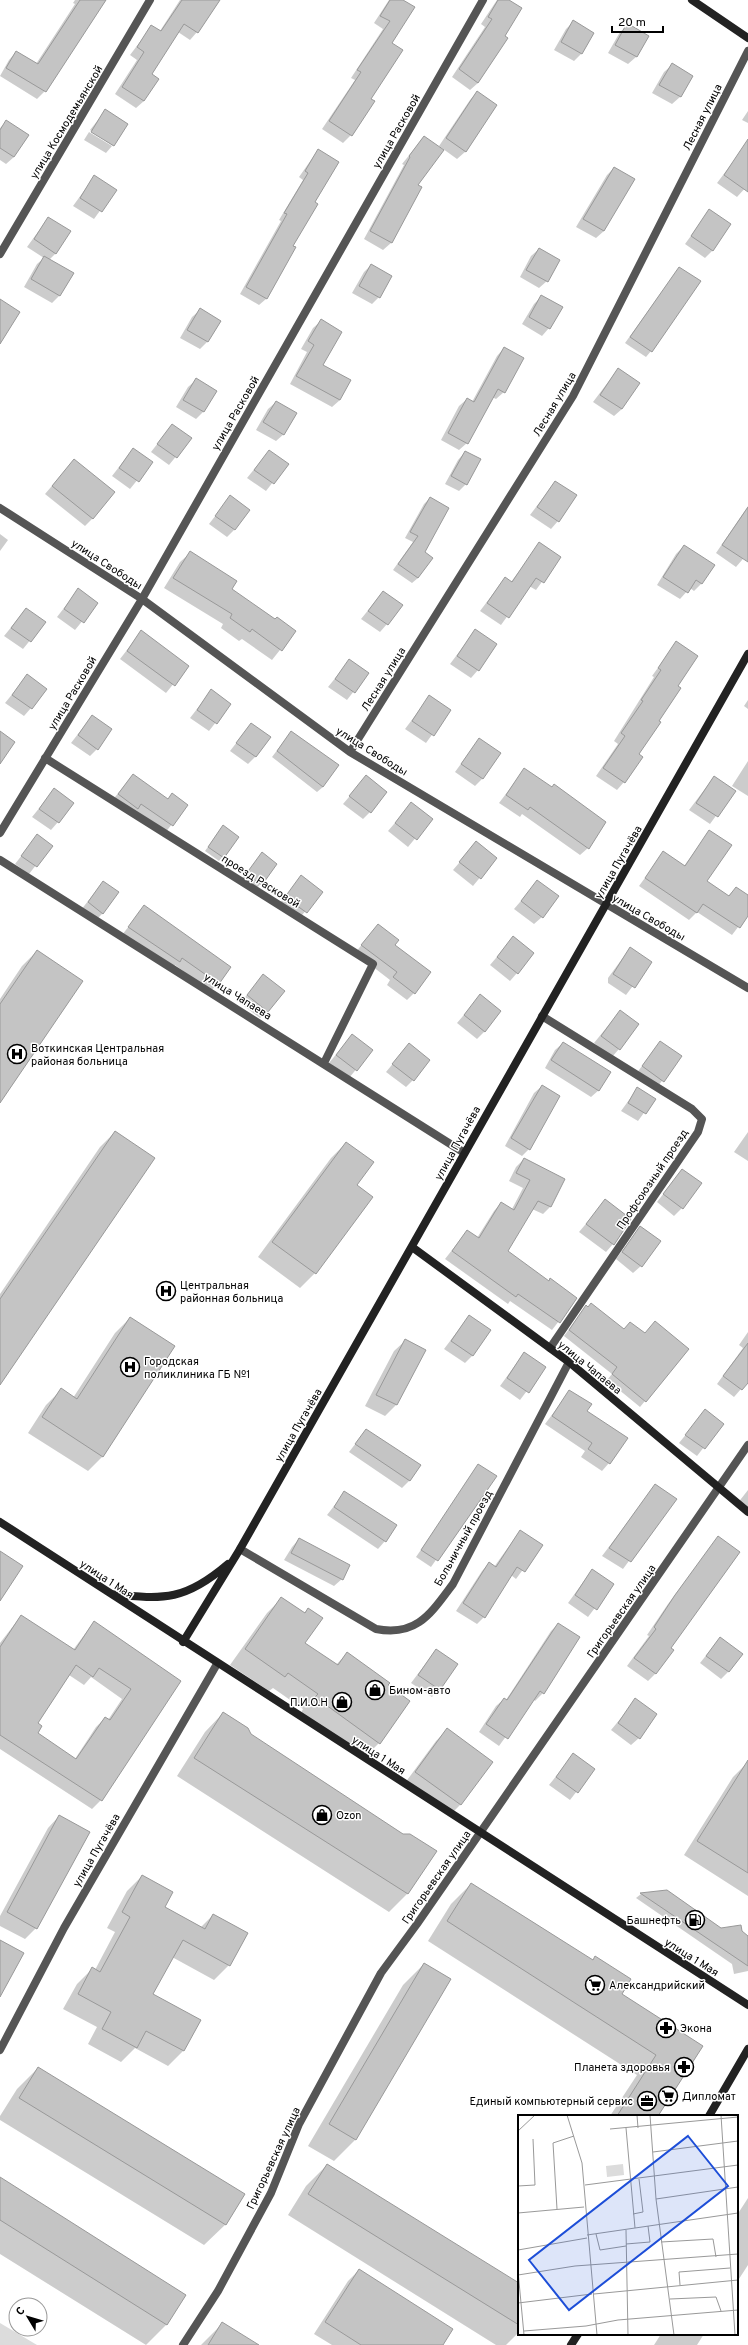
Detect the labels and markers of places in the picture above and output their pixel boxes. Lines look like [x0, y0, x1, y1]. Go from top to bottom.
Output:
place label: Воткинская Центральная районая больница [31, 1042, 164, 1069]
hospital icon: Воткинская Центральная районая больница [6, 1043, 28, 1065]
place label: Центральная районная больница [180, 1279, 283, 1306]
hospital icon: Центральная районная больница [155, 1280, 177, 1302]
place label: Городская поликлиника ГБ №1 [144, 1355, 250, 1382]
hospital icon: Городская поликлиника ГБ №1 [119, 1356, 141, 1378]
shop icon: Бином-авто [364, 1679, 386, 1701]
place label: Бином-авто [389, 1684, 451, 1698]
shop icon: П.И.О.Н [331, 1691, 353, 1713]
place label: П.И.О.Н [290, 1696, 328, 1710]
shop icon: Ozon [311, 1804, 333, 1826]
place label: Ozon [336, 1809, 362, 1823]
fuel station icon: Башнефть [684, 1909, 706, 1931]
place label: Башнефть [626, 1914, 681, 1928]
supermarket icon: Александрийский [584, 1974, 606, 1996]
place label: Александрийский [609, 1979, 705, 1993]
pharmacy icon: Экона [655, 2017, 677, 2039]
place label: Экона [680, 2022, 712, 2036]
pharmacy icon: Планета здоровья [673, 2056, 695, 2078]
place label: Планета здоровья [574, 2061, 670, 2075]
supermarket icon: Дипломат [657, 2085, 679, 2107]
office icon: Единый компьютерный сервис [636, 2090, 658, 2112]
place label: Дипломат [682, 2090, 736, 2104]
place label: Единый компьютерный сервис [470, 2095, 633, 2109]

